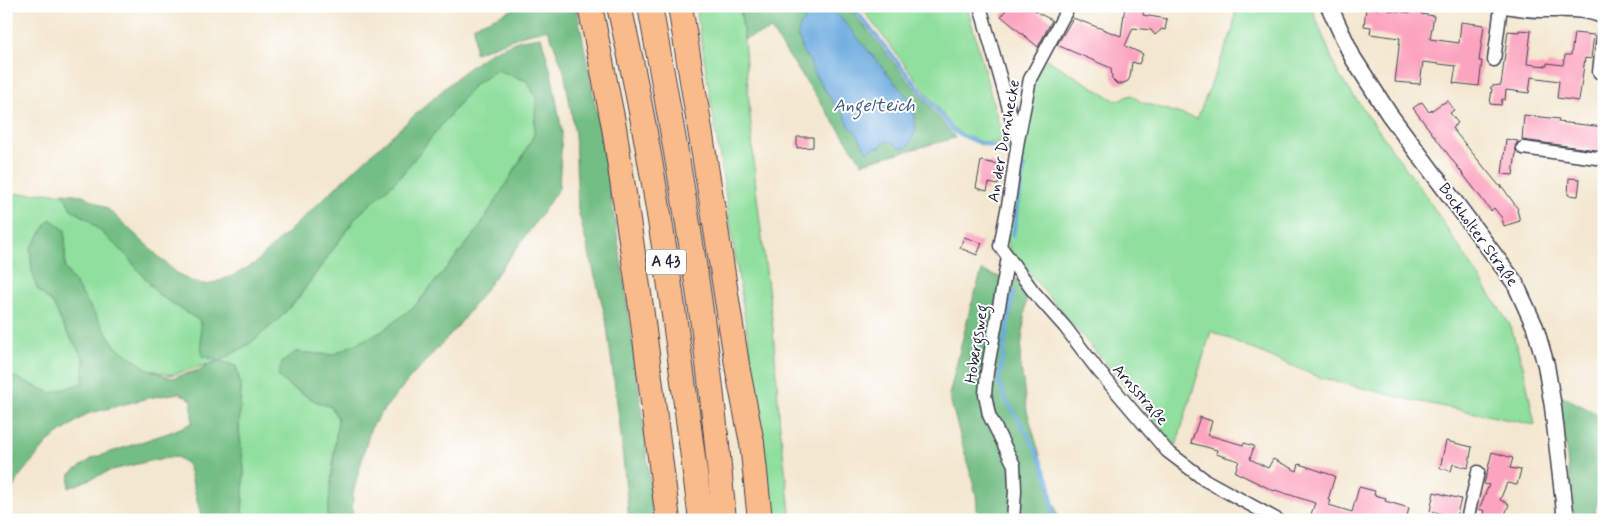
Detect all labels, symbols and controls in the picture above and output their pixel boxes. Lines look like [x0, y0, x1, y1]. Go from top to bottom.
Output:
street label: An der Dornhecke [983, 78, 1025, 204]
water label: Angelteich [833, 94, 915, 120]
street label: Bockholter Straße [1433, 179, 1523, 291]
road number: A 43 [646, 250, 686, 274]
street label: Hobergsweg [960, 303, 995, 385]
street label: Arnsstraße [1108, 360, 1173, 430]

